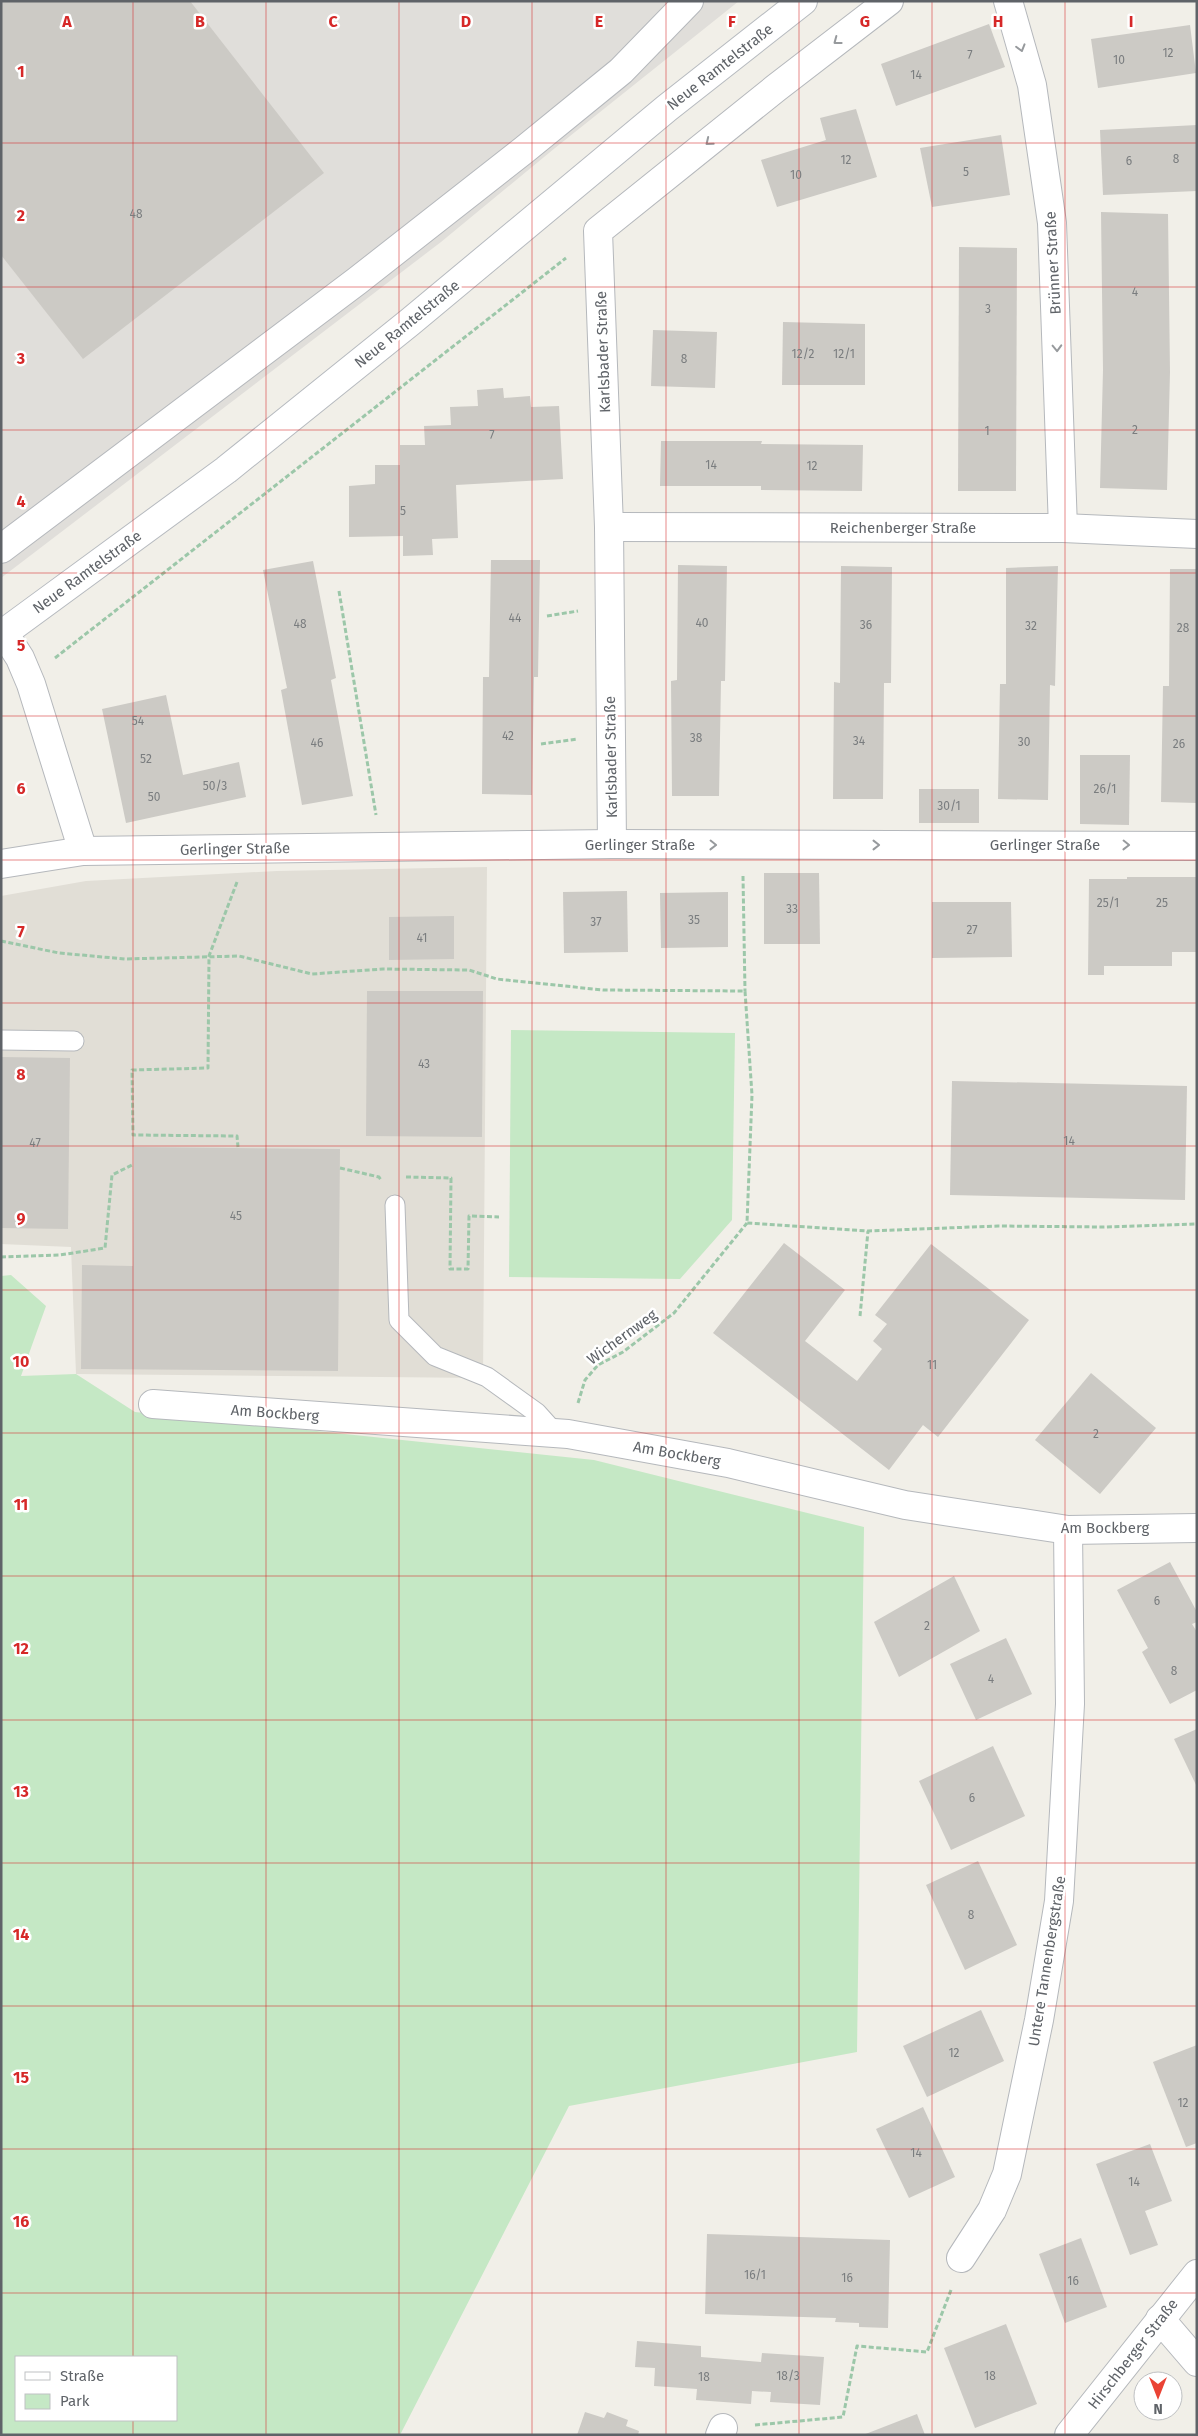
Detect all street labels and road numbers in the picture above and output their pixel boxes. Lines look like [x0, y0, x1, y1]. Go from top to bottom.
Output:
street label: Neue Ramtelstraße [663, 20, 777, 114]
street label: Brünner Straße [1041, 211, 1065, 315]
street label: Neue Ramtelstraße [351, 276, 463, 372]
street label: Karlsbader Straße [592, 291, 614, 413]
street label: Reichenberger Straße [830, 519, 976, 537]
street label: Neue Ramtelstraße [29, 527, 145, 617]
street label: Karlsbader Straße [601, 696, 621, 818]
street label: Gerlinger Straße [585, 836, 695, 854]
street label: Gerlinger Straße [990, 836, 1100, 854]
street label: Gerlinger Straße [180, 839, 290, 859]
street label: Wichernweg [584, 1305, 661, 1368]
street label: Am Bockberg [230, 1401, 320, 1425]
street label: Am Bockberg [632, 1437, 722, 1471]
street label: Am Bockberg [1061, 1519, 1150, 1537]
street label: Untere Tannenbergstraße [1025, 1874, 1069, 2048]
street label: Hirschberger Straße [1084, 2295, 1182, 2413]

